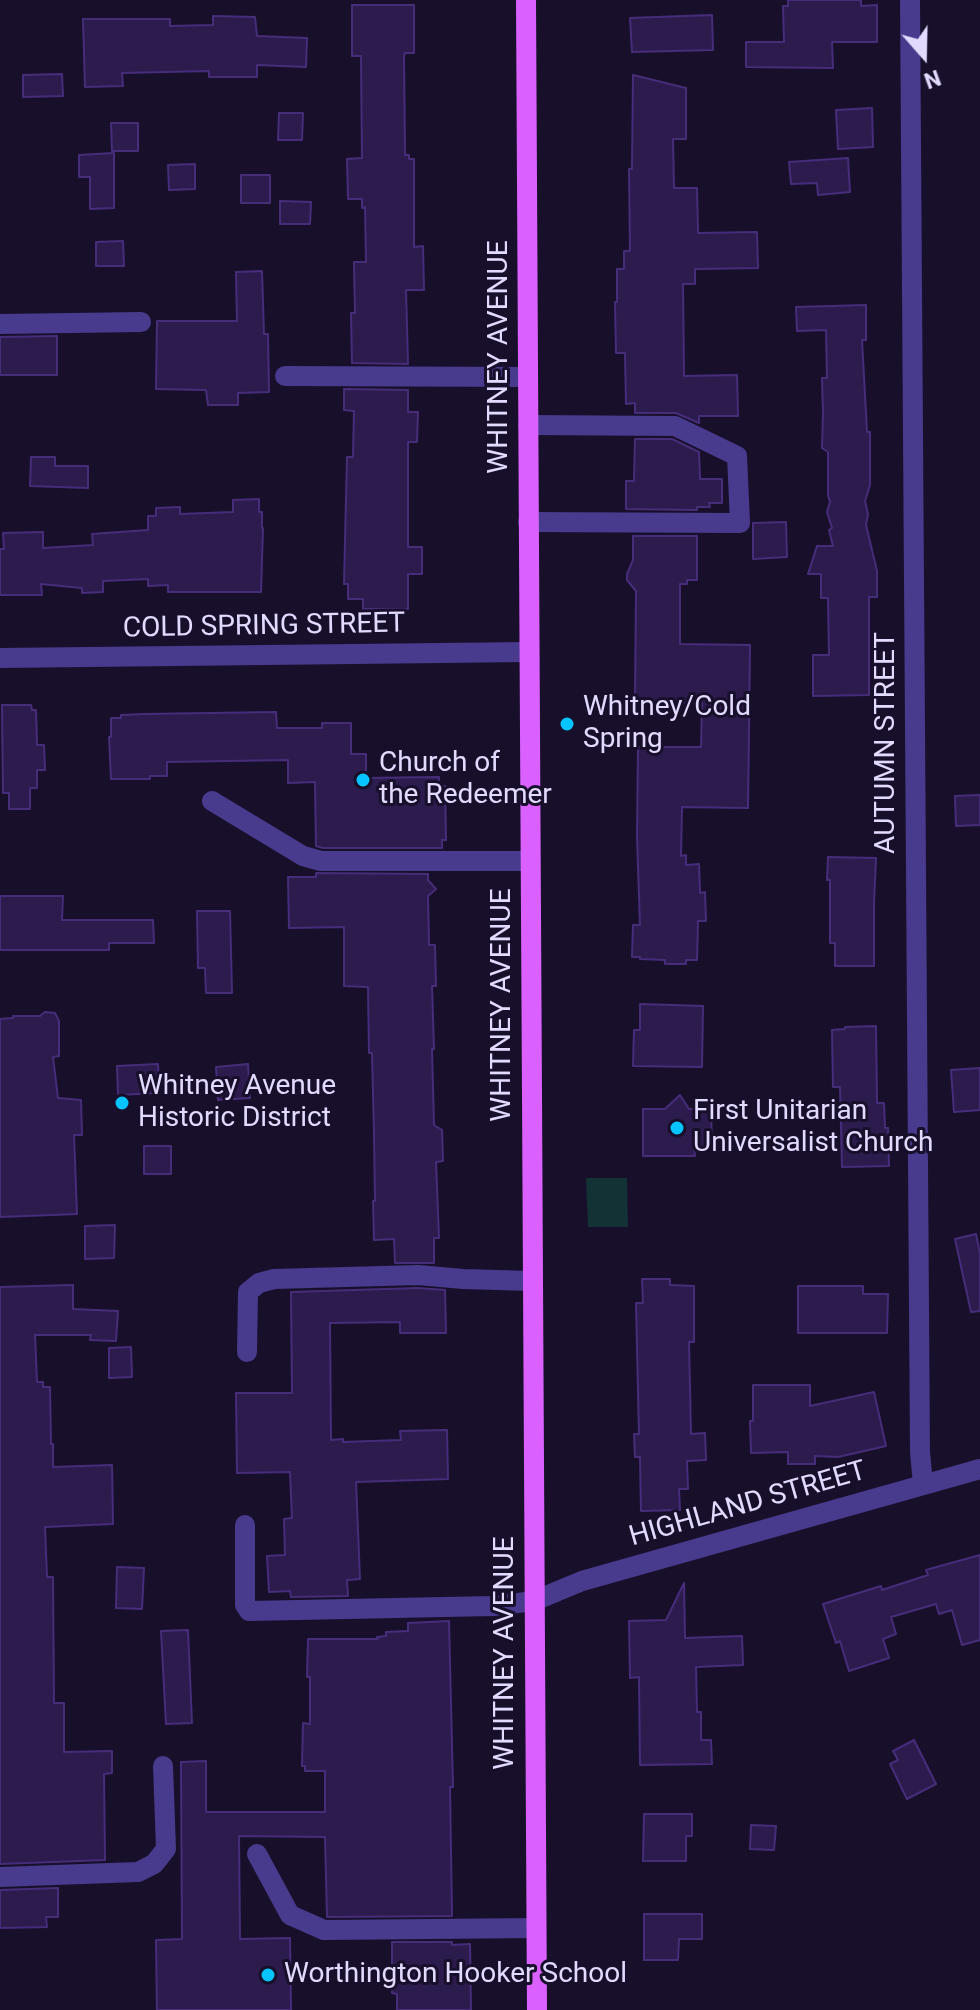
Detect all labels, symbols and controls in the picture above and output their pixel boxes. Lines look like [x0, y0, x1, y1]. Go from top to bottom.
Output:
north arrow [884, 16, 964, 96]
text: N [921, 65, 944, 93]
street label: WHITNEY AVENUE [483, 240, 517, 474]
street label: COLD SPRING STREET [123, 608, 405, 646]
street label: AUTUMN STREET [870, 632, 904, 854]
place label: Whitney/Cold Spring [583, 691, 751, 757]
marker: Whitney/Cold Spring [558, 715, 576, 733]
place label: Church of the Redeemer [379, 747, 552, 813]
marker: Church of the Redeemer [354, 771, 372, 789]
street label: WHITNEY AVENUE [486, 888, 520, 1122]
place label: Whitney Avenue Historic District [138, 1070, 336, 1136]
marker: Whitney Avenue Historic District [113, 1094, 131, 1112]
place label: First Unitarian Universalist Church [693, 1095, 933, 1161]
marker: First Unitarian Universalist Church [668, 1119, 686, 1137]
street label: HIGHLAND STREET [626, 1455, 870, 1555]
street label: WHITNEY AVENUE [489, 1536, 523, 1770]
place label: Worthington Hooker School [284, 1958, 627, 1992]
marker: Worthington Hooker School [259, 1966, 277, 1984]

